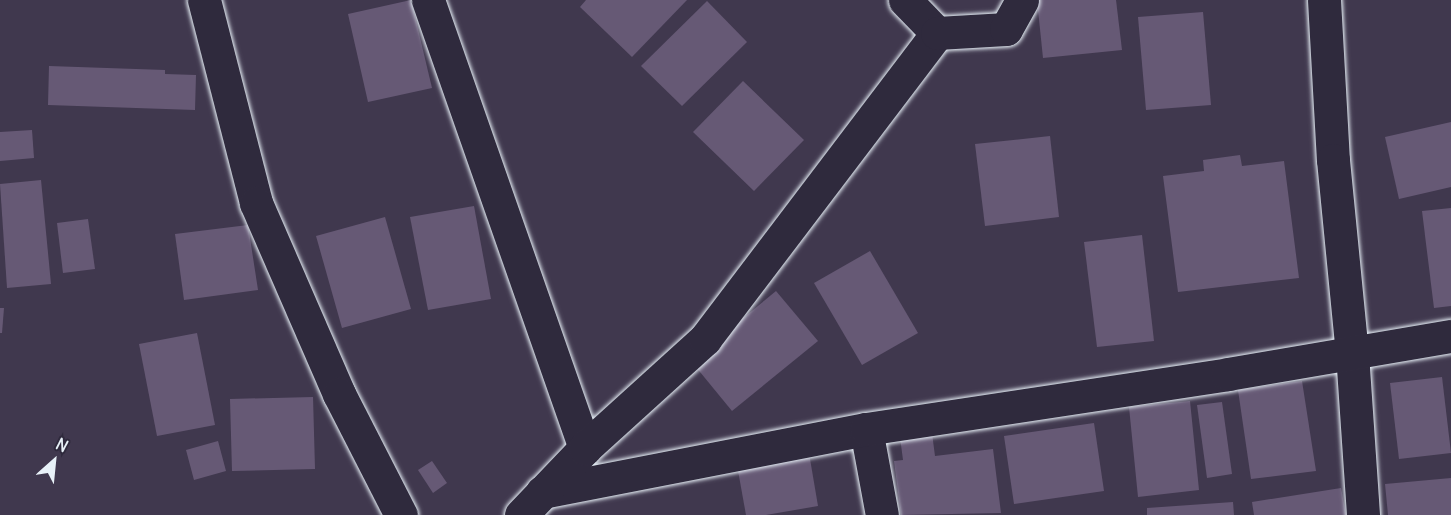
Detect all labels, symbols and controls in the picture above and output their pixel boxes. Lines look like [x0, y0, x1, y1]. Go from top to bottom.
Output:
north arrow [24, 431, 84, 491]
text: N [53, 434, 72, 456]

